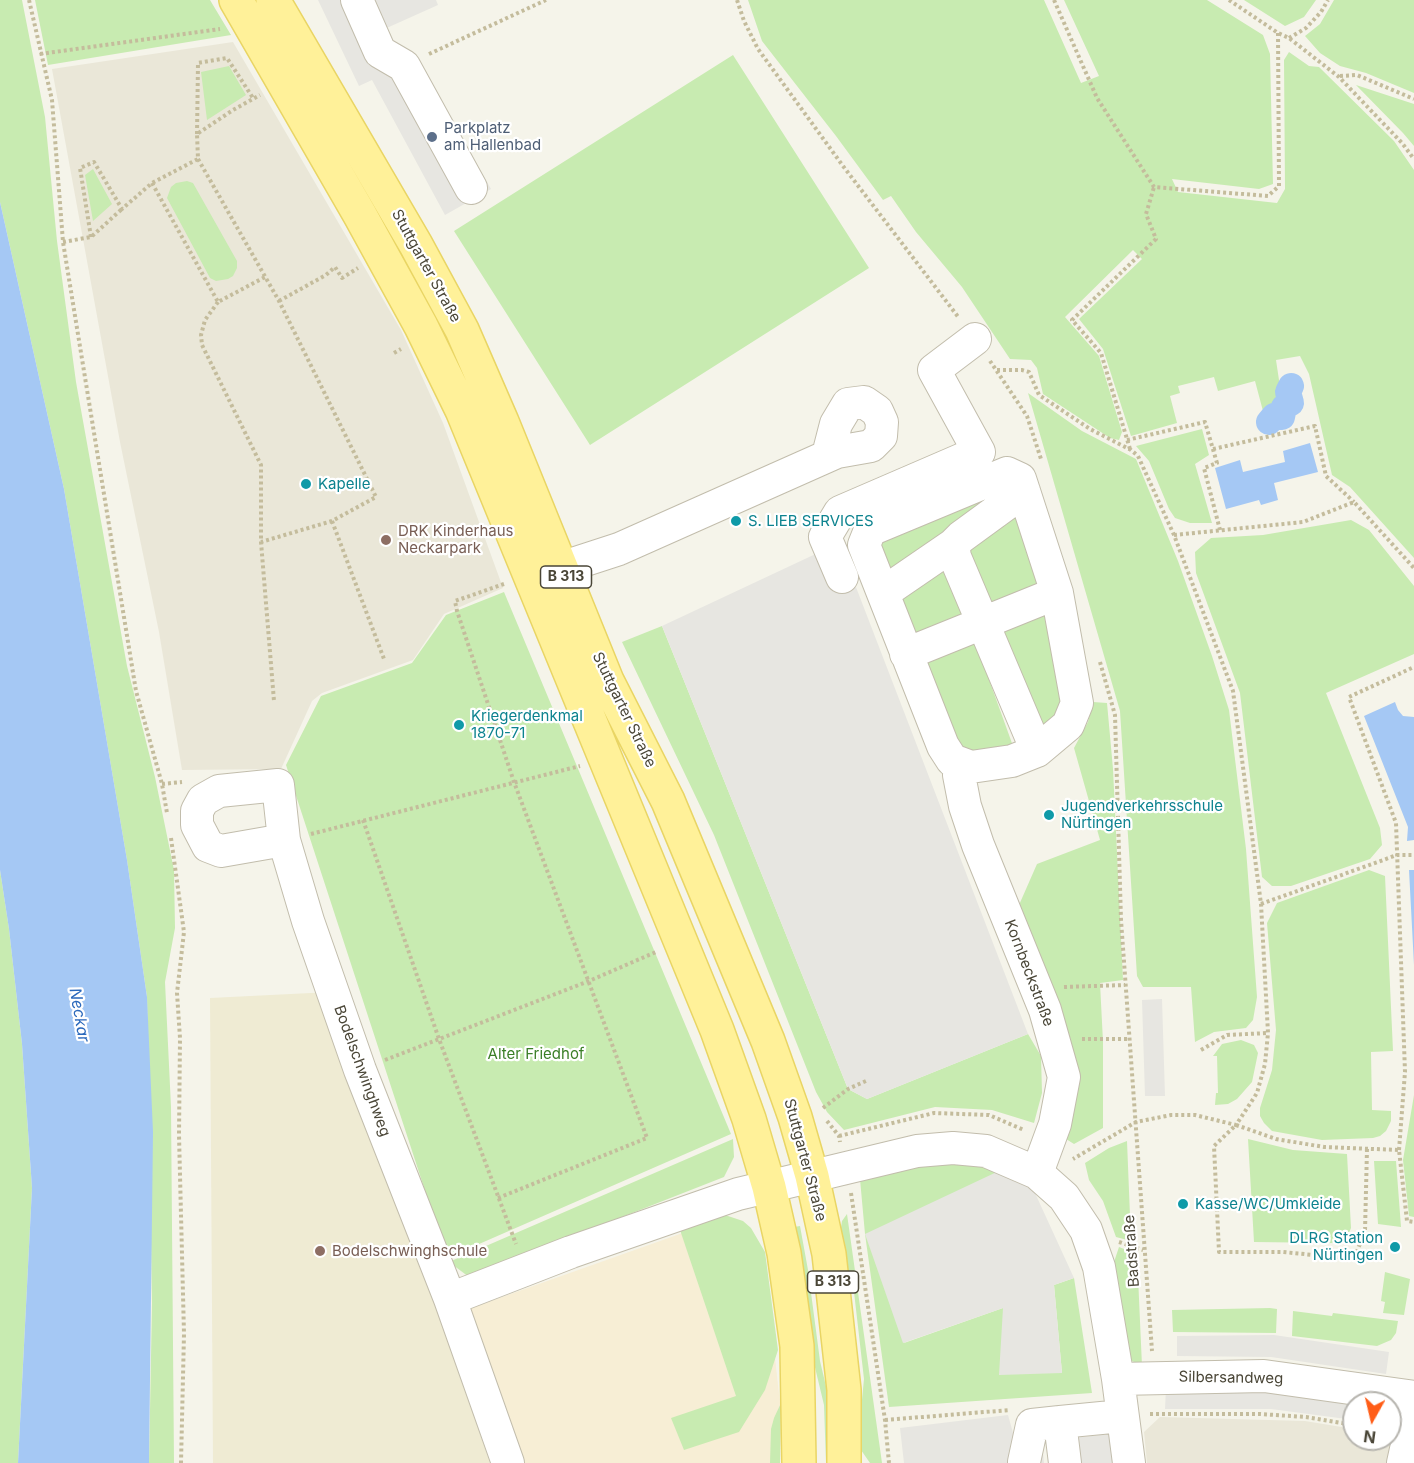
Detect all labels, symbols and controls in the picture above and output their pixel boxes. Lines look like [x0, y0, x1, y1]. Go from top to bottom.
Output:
place label: Parkplatz am Hallenbad [444, 119, 541, 154]
marker: Parkplatz am Hallenbad [425, 130, 439, 144]
street label: Stuttgarter Straße [388, 206, 464, 326]
place label: Kapelle [318, 475, 370, 493]
marker: Kapelle [299, 477, 313, 491]
place label: S. LIEB SERVICES [748, 512, 874, 530]
marker: S. LIEB SERVICES [729, 514, 743, 528]
place label: DRK Kinderhaus Neckarpark [398, 522, 513, 557]
marker: DRK Kinderhaus Neckarpark [379, 533, 393, 547]
road number: B 313 [540, 566, 592, 588]
street label: Stuttgarter Straße [588, 649, 660, 771]
place label: Kriegerdenkmal 1870-71 [471, 707, 583, 742]
marker: Kriegerdenkmal 1870-71 [452, 718, 466, 732]
place label: Jugendverkehrsschule Nürtingen [1061, 797, 1223, 832]
marker: Jugendverkehrsschule Nürtingen [1042, 808, 1056, 822]
street label: Kornbeckstraße [1000, 917, 1058, 1029]
water label: Neckar [65, 986, 93, 1044]
street label: Bodelschwinghweg [330, 1003, 394, 1139]
park label: Alter Friedhof [488, 1045, 584, 1063]
street label: Stuttgarter Straße [780, 1097, 830, 1223]
place label: Kasse/WC/Umkleide [1195, 1195, 1341, 1213]
marker: Kasse/WC/Umkleide [1176, 1197, 1190, 1211]
street label: Badstraße [1121, 1214, 1143, 1288]
place label: DLRG Station Nürtingen [1289, 1229, 1383, 1264]
marker: DLRG Station Nürtingen [1388, 1240, 1402, 1254]
place label: Bodelschwinghschule [332, 1242, 487, 1260]
marker: Bodelschwinghschule [313, 1244, 327, 1258]
road number: B 313 [808, 1271, 858, 1293]
street label: Silbersandweg [1178, 1368, 1284, 1388]
north arrow [1342, 1391, 1402, 1451]
text: N [1362, 1426, 1377, 1448]

